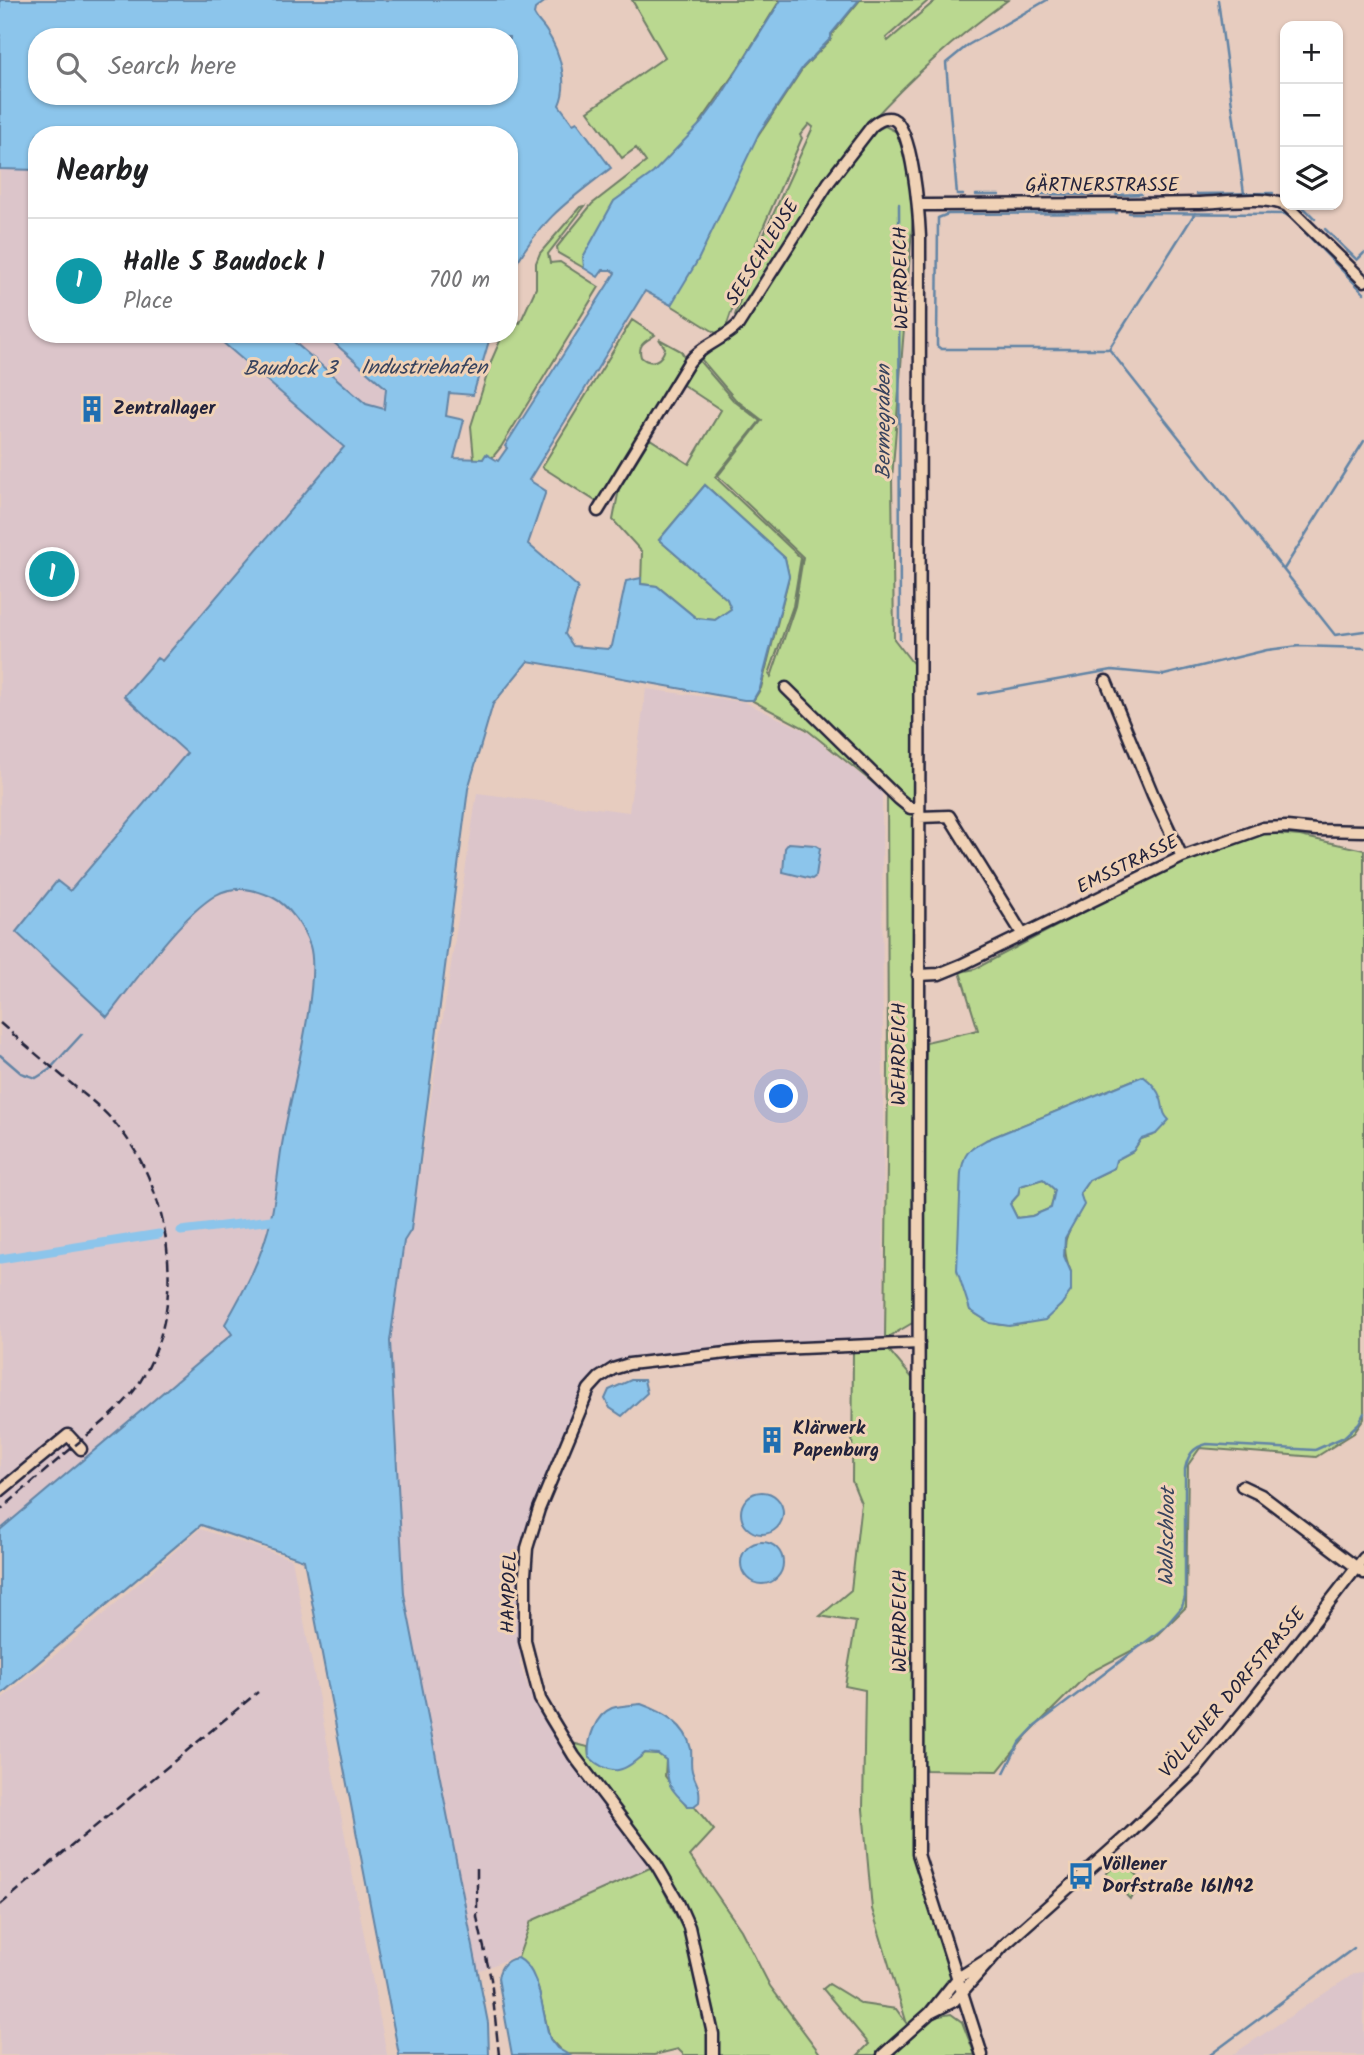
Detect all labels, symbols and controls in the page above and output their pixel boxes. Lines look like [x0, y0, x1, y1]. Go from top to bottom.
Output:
map controls [1280, 21, 1343, 210]
button: + [1280, 21, 1343, 84]
search box [28, 28, 518, 105]
text: Search here [108, 46, 236, 88]
icon: search [52, 48, 90, 86]
button: − [1280, 84, 1343, 147]
button: layers [1280, 147, 1343, 210]
text: Nearby [56, 148, 148, 196]
street label: GÄRTNERSTRASSE [1025, 171, 1180, 201]
street label: SEESCHLEUSE [718, 193, 808, 312]
street label: WEHRDEICH [886, 226, 918, 330]
text: Halle 5 Baudock 1 [123, 242, 324, 284]
text: 1 [76, 263, 82, 299]
text: 700 m [429, 263, 490, 299]
text: Place [123, 284, 173, 320]
water label: Industriehafen [361, 352, 489, 385]
water label: Baudock 3 [244, 353, 339, 386]
water label: Bermegraben [868, 363, 901, 479]
building icon: Zentrallager [77, 394, 107, 424]
place label: Zentrallager [113, 394, 216, 424]
pin: 1 [29, 548, 75, 600]
street label: EMSSTRASSE [1072, 827, 1185, 903]
street label: WEHRDEICH [885, 1002, 915, 1106]
your location [764, 1079, 798, 1113]
place label: Klärwerk Papenburg [793, 1414, 879, 1466]
building icon: Klärwerk Papenburg [757, 1425, 787, 1455]
water label: Wallschloot [1151, 1485, 1185, 1586]
street label: HAMPOEL [494, 1550, 526, 1634]
street label: WEHRDEICH [886, 1569, 916, 1673]
street label: VÖLLENER DORFSTRASSE [1152, 1600, 1314, 1785]
place label: Völlener Dorfstraße 161/192 [1102, 1850, 1254, 1902]
bus stop icon: Völlener Dorfstraße 161/192 [1066, 1861, 1096, 1891]

